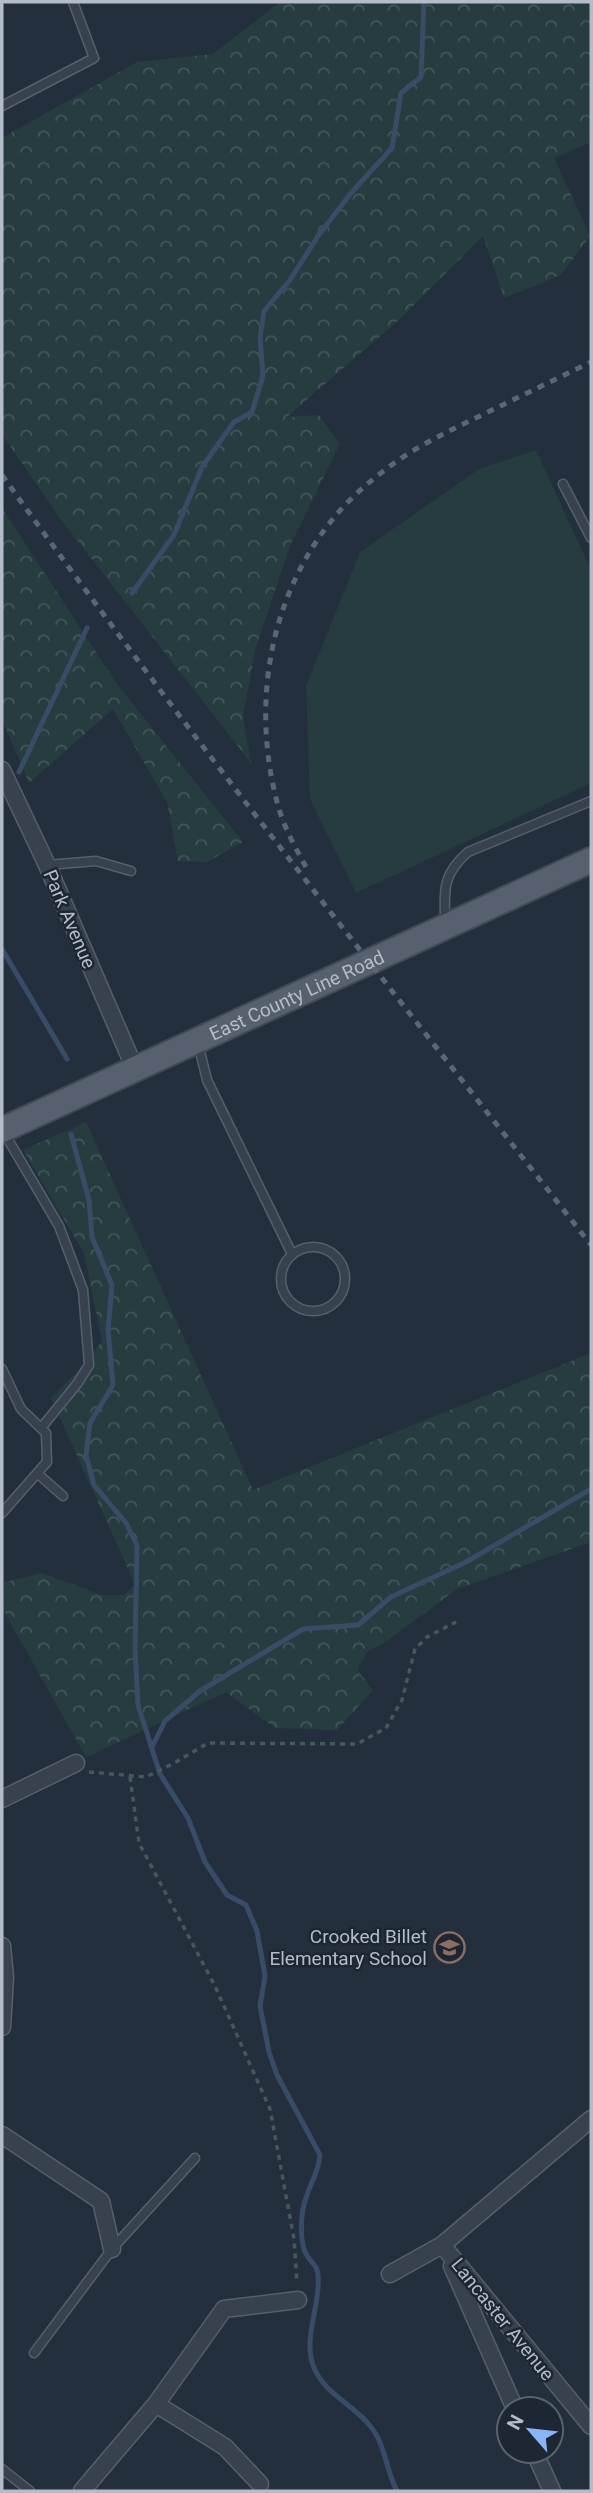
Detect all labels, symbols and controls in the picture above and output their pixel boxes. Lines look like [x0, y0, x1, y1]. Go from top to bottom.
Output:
street label: Park Avenue [38, 866, 101, 972]
street label: East County Line Road [206, 945, 388, 1045]
place label: Crooked Billet Elementary School [269, 1925, 427, 1970]
school or university icon: Crooked Billet Elementary School [433, 1930, 467, 1964]
street label: Lancaster Avenue [446, 2254, 559, 2385]
north arrow [495, 2395, 565, 2465]
text: N [502, 2411, 529, 2434]

